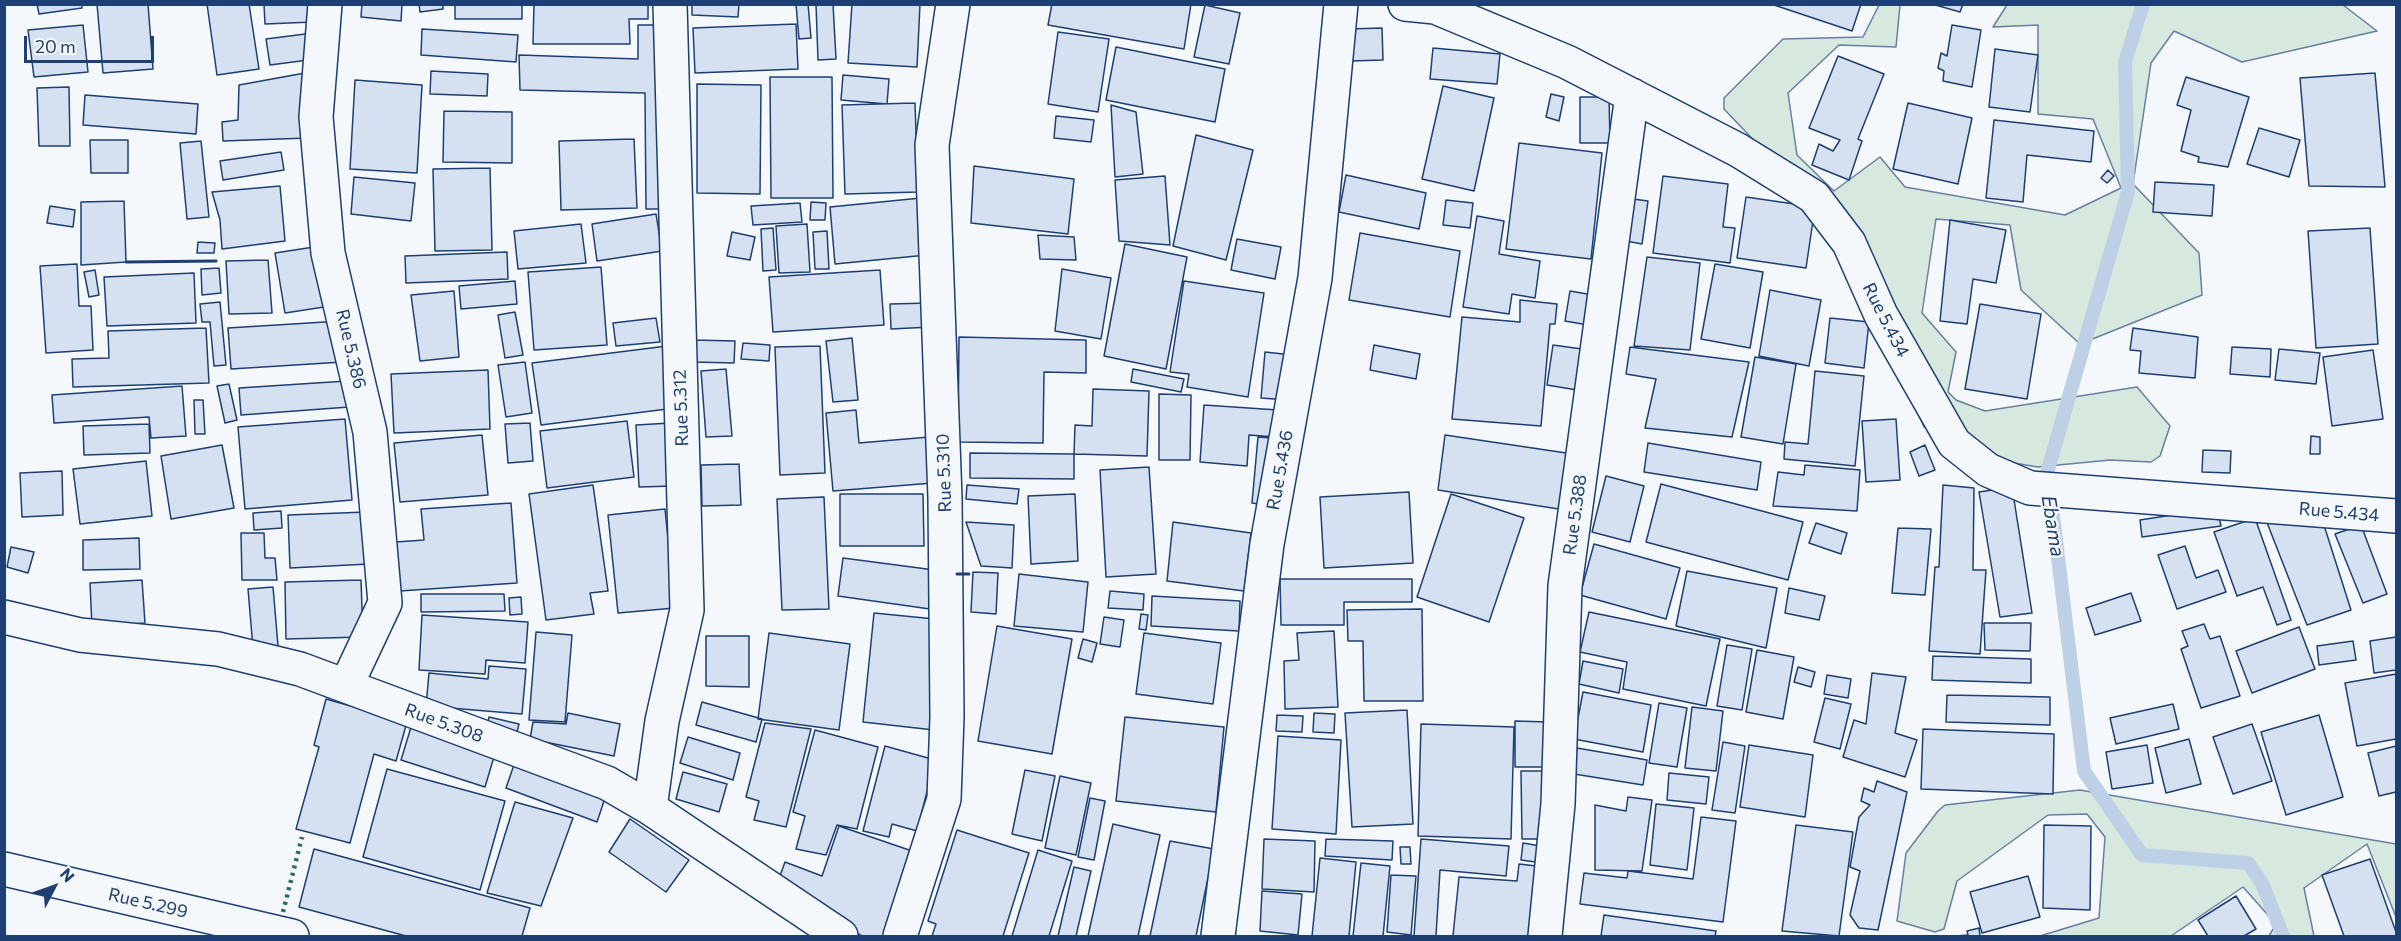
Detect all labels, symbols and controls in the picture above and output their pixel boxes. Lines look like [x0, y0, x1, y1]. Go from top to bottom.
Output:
scale bar [27, 24, 158, 62]
text: 20 m [35, 35, 76, 57]
street label: Rue 5.434 [1858, 279, 1914, 361]
street label: Rue 5.386 [331, 307, 371, 391]
street label: Rue 5.312 [669, 369, 693, 447]
street label: Rue 5.436 [1262, 428, 1298, 512]
street label: Rue 5.310 [932, 433, 956, 513]
street label: Rue 5.388 [1559, 473, 1591, 557]
water label: Ebama [2036, 493, 2070, 559]
street label: Rue 5.434 [2298, 498, 2380, 526]
street label: Rue 5.308 [402, 699, 486, 747]
north arrow [24, 857, 84, 917]
text: N [57, 864, 79, 886]
street label: Rue 5.299 [106, 883, 190, 923]

